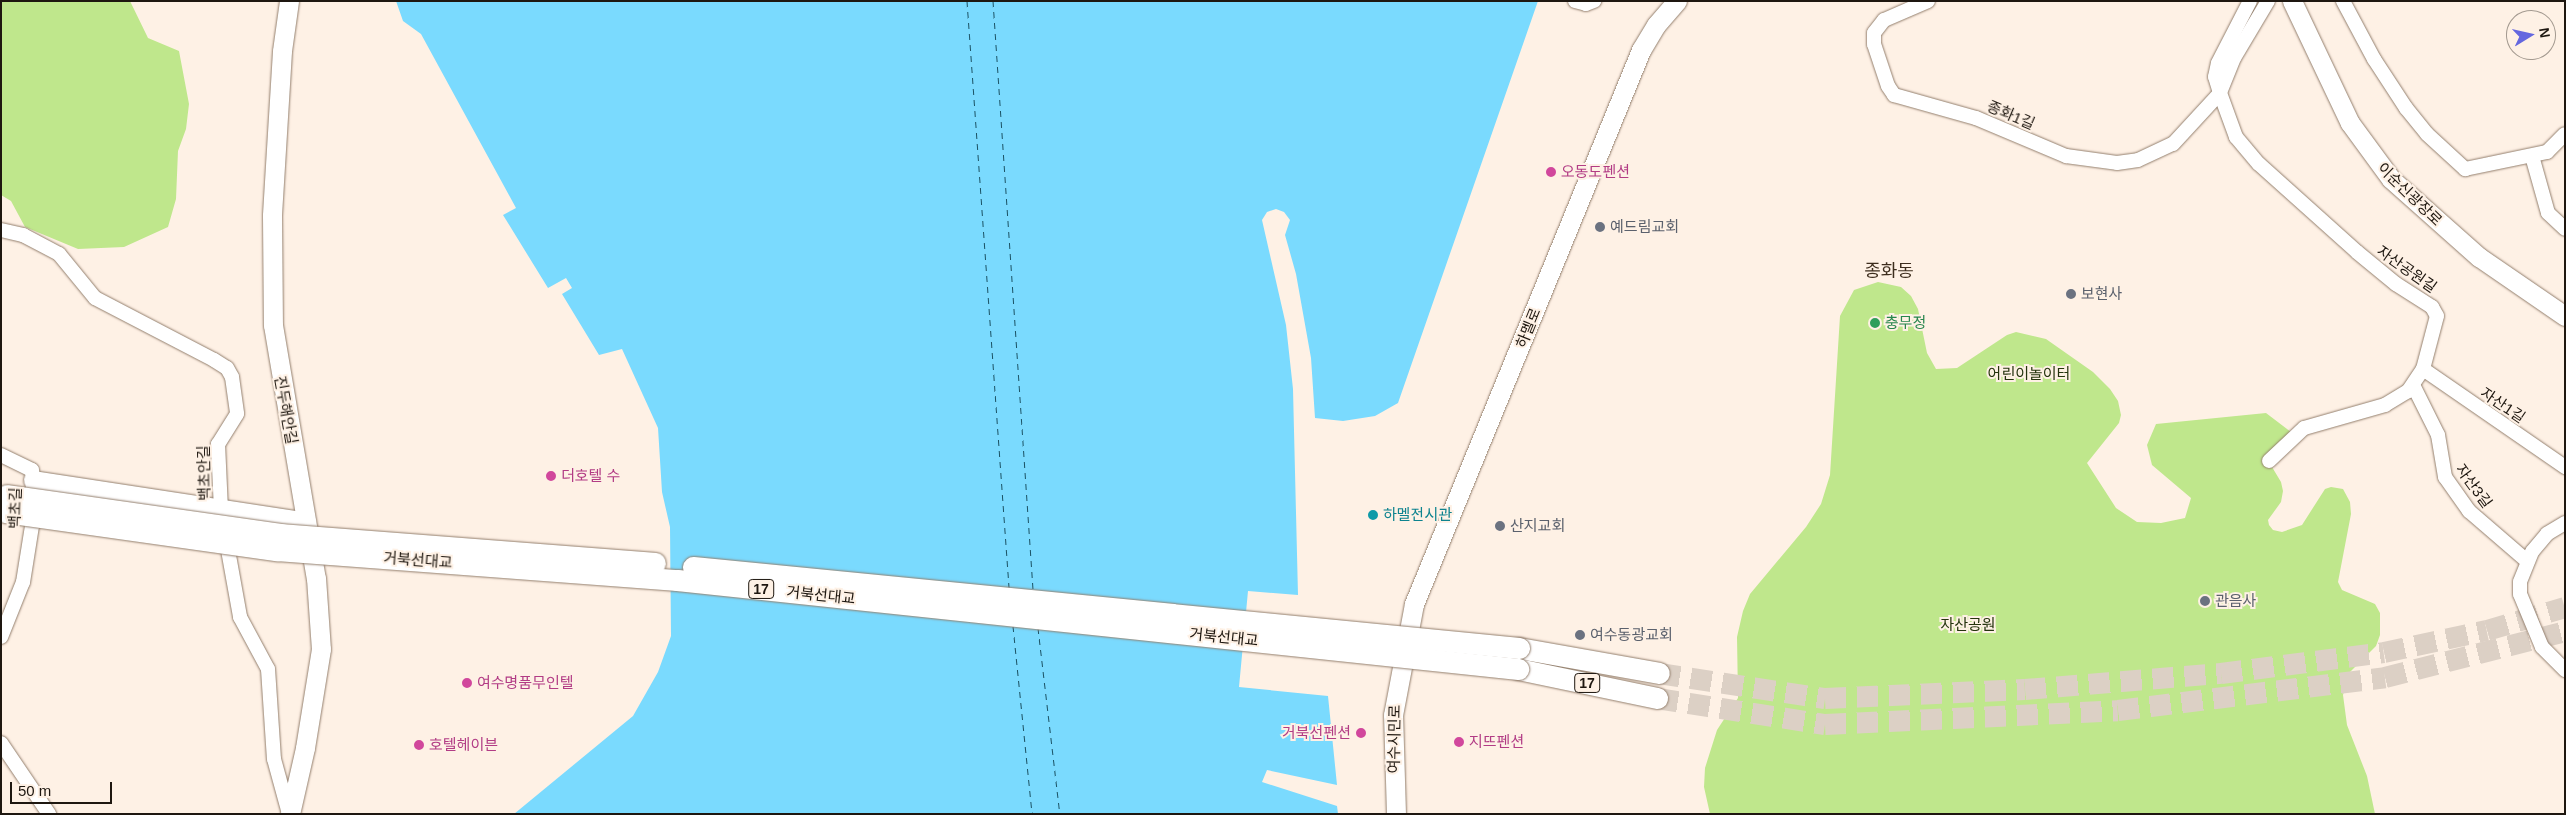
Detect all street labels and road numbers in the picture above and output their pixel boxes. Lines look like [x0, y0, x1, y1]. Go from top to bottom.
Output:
street label: 종화1길 [1985, 97, 2037, 133]
street label: 이순신광장로 [2374, 159, 2446, 229]
street label: 자산공원길 [2374, 242, 2440, 296]
street label: 하멜로 [1512, 305, 1544, 351]
street label: 진두해안길 [271, 374, 301, 446]
street label: 자산1길 [2477, 384, 2529, 426]
street label: 백초안길 [195, 445, 213, 501]
street label: 자산3길 [2452, 461, 2496, 511]
street label: 백초길 [5, 487, 25, 529]
street label: 거북선대교 [383, 549, 453, 571]
road number: 17 [747, 578, 775, 600]
street label: 거북선대교 [786, 582, 856, 608]
street label: 거북선대교 [1189, 624, 1259, 650]
road number: 17 [1573, 671, 1601, 694]
street label: 여수시민로 [1384, 704, 1404, 774]

